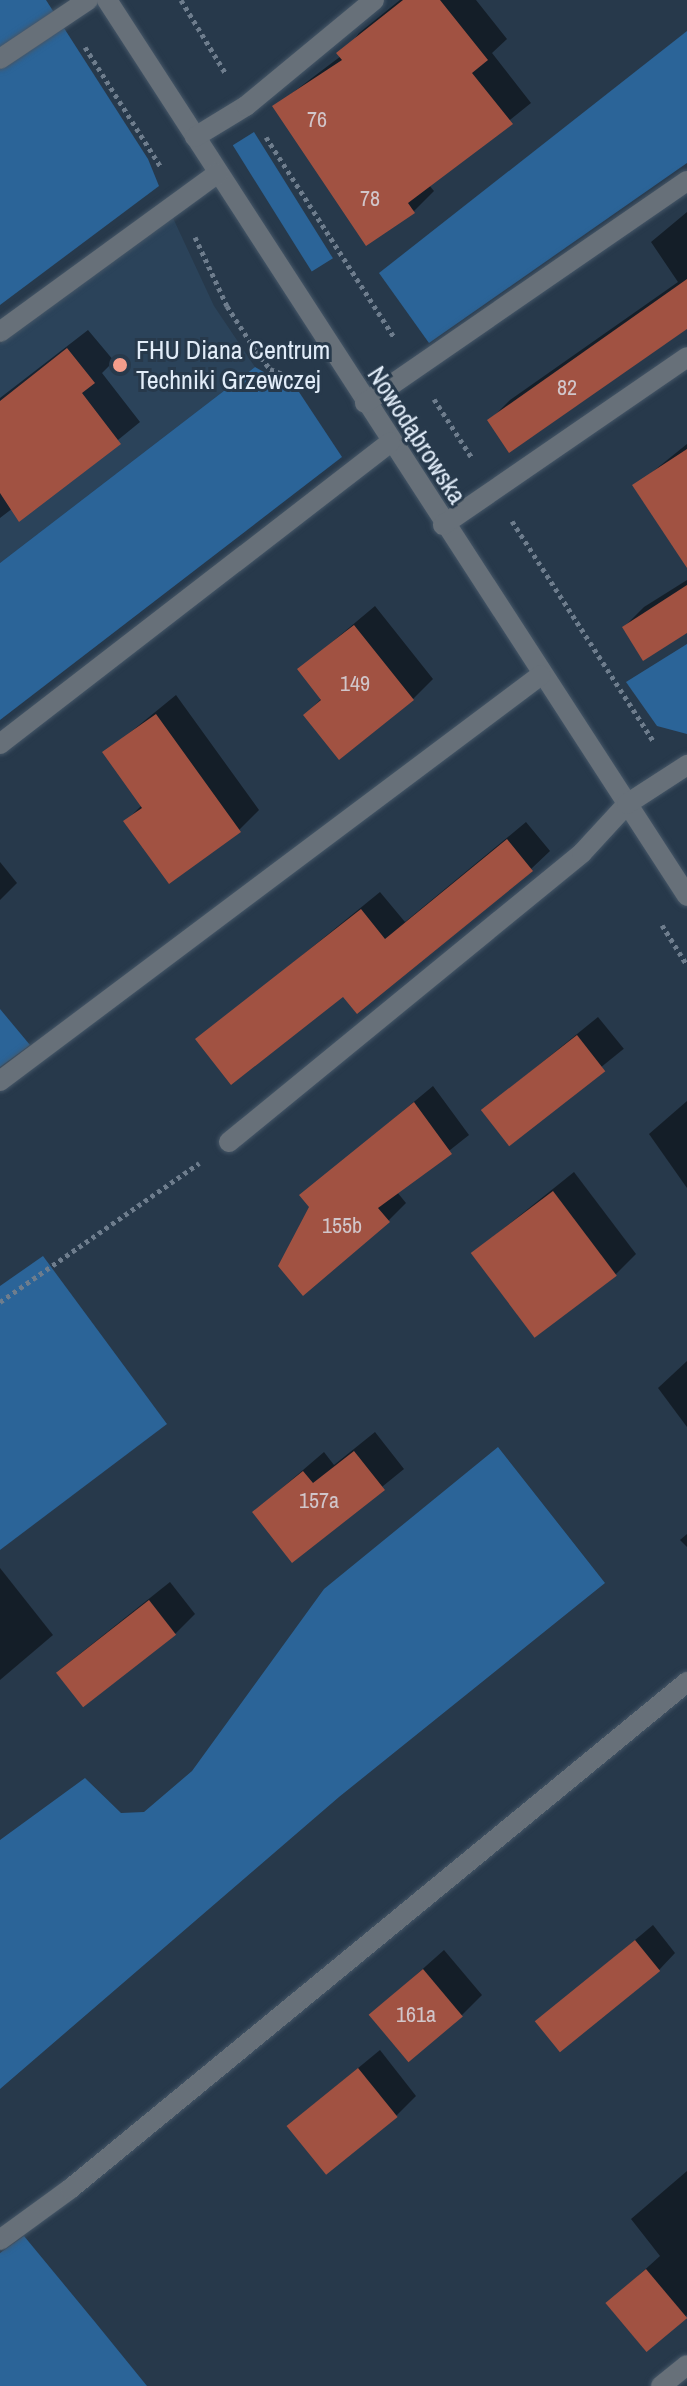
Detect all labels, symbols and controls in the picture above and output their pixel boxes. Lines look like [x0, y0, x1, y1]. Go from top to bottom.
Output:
house number: 76 [307, 107, 327, 133]
house number: 78 [360, 186, 380, 212]
place label: FHU Diana Centrum Techniki Grzewczej [136, 334, 330, 396]
marker: FHU Diana Centrum Techniki Grzewczej [111, 356, 129, 374]
street label: Nowodąbrowska [361, 360, 473, 510]
house number: 82 [557, 375, 577, 401]
house number: 149 [340, 671, 370, 697]
house number: 155b [322, 1213, 362, 1239]
house number: 157a [299, 1488, 339, 1514]
house number: 161a [396, 2002, 436, 2028]

